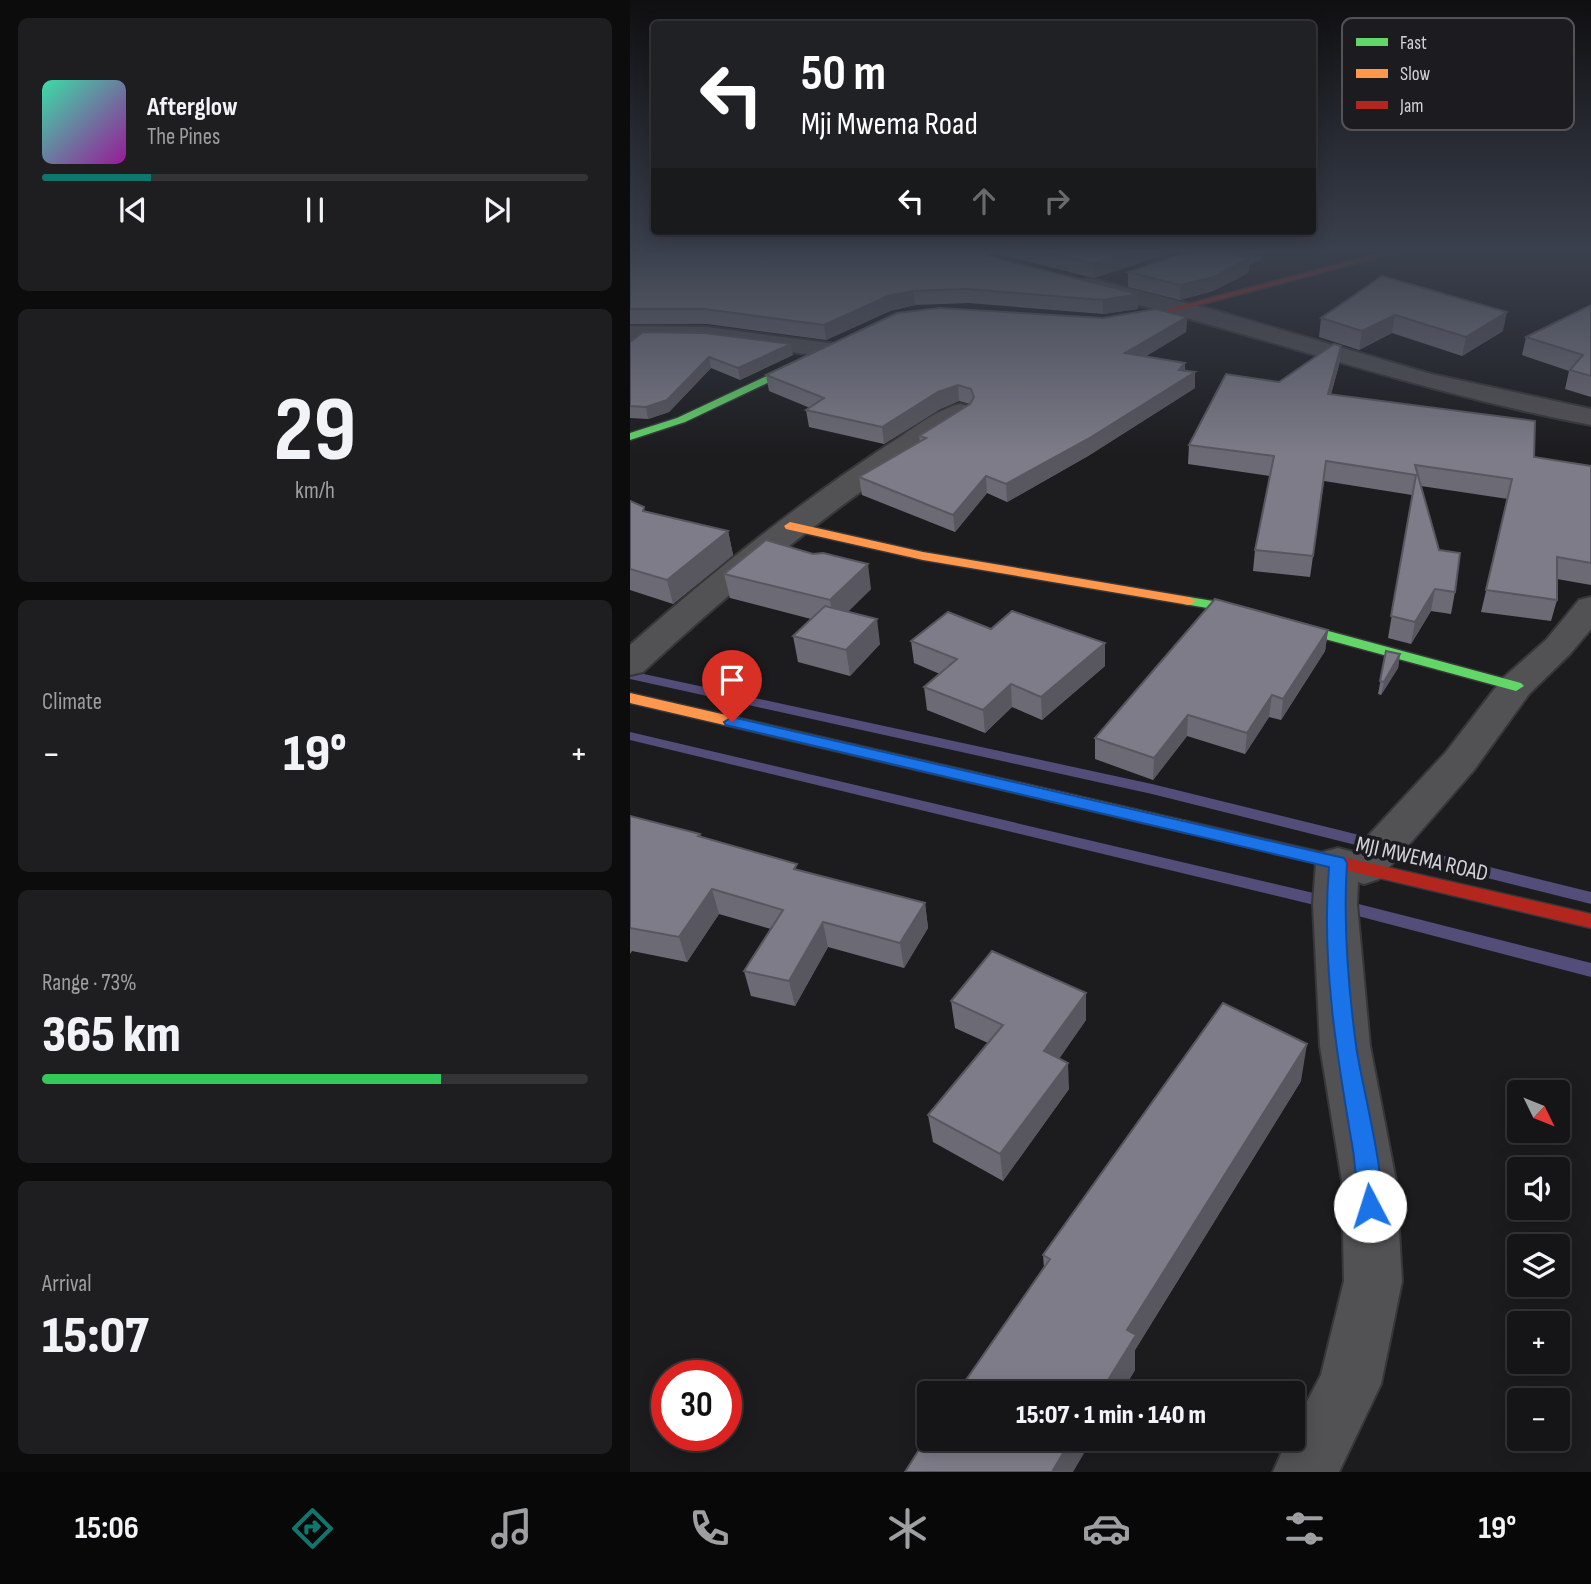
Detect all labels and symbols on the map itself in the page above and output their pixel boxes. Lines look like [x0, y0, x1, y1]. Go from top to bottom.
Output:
legend [1342, 18, 1574, 130]
text: Fast [1400, 32, 1427, 55]
text: Slow [1400, 63, 1430, 86]
text: Jam [1399, 95, 1423, 118]
pin [702, 650, 762, 722]
street label: MJI MWEMA ROAD [1353, 830, 1491, 888]
north arrow [1507, 1080, 1570, 1143]
position arrow [1333, 1169, 1407, 1243]
speed limit sign: 30 [651, 1360, 742, 1451]

